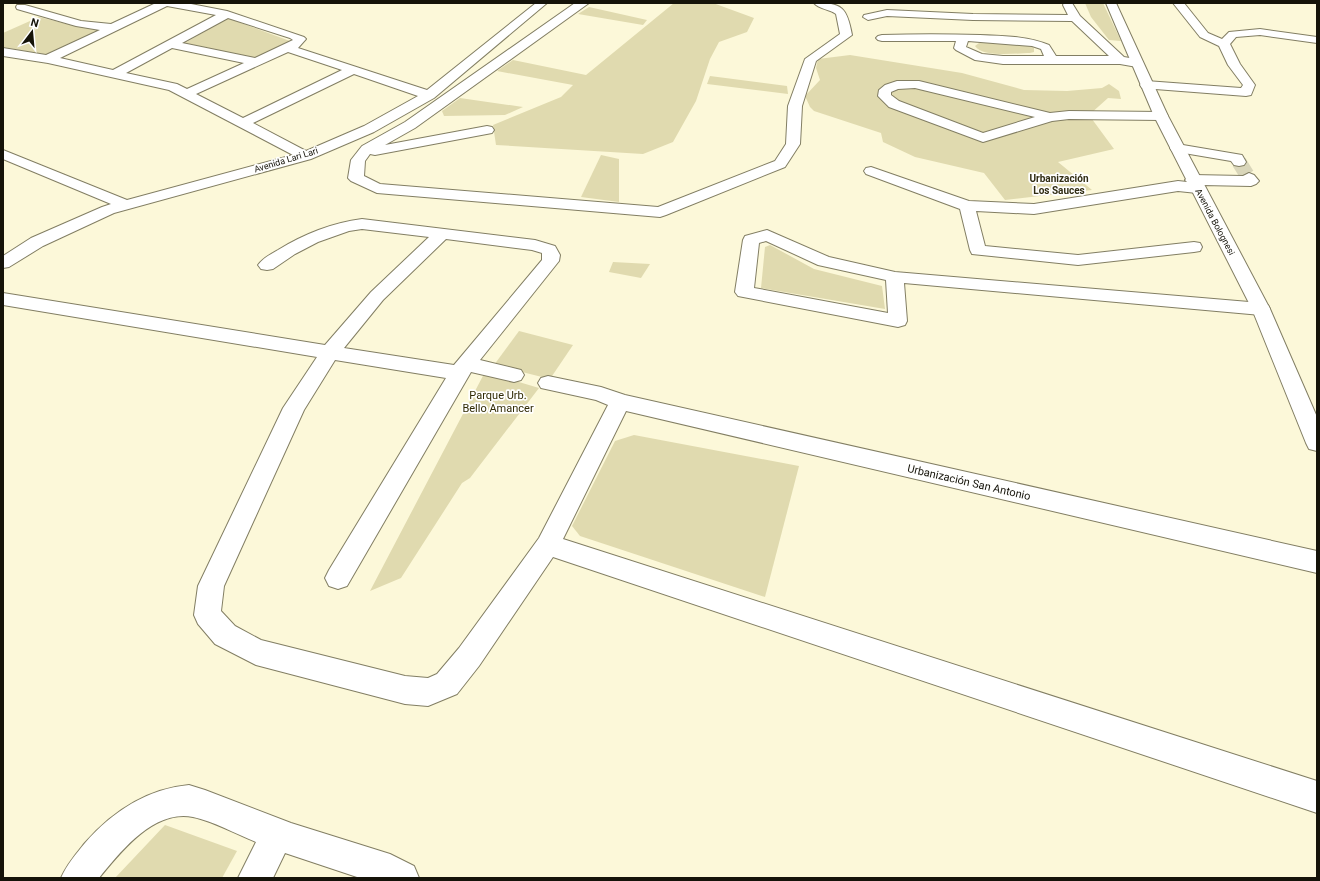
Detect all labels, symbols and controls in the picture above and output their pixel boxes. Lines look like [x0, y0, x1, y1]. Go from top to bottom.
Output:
north arrow [12, 12, 52, 52]
text: N [29, 16, 40, 30]
street label: Avenida Lari Lari [253, 146, 319, 174]
district label: Urbanización Los Sauces [1029, 173, 1089, 196]
street label: Avenida Bolognesi [1193, 187, 1237, 257]
park label: Parque Urb. Bello Amancer [462, 389, 534, 415]
street label: Urbanización San Antonio [906, 462, 1032, 503]

